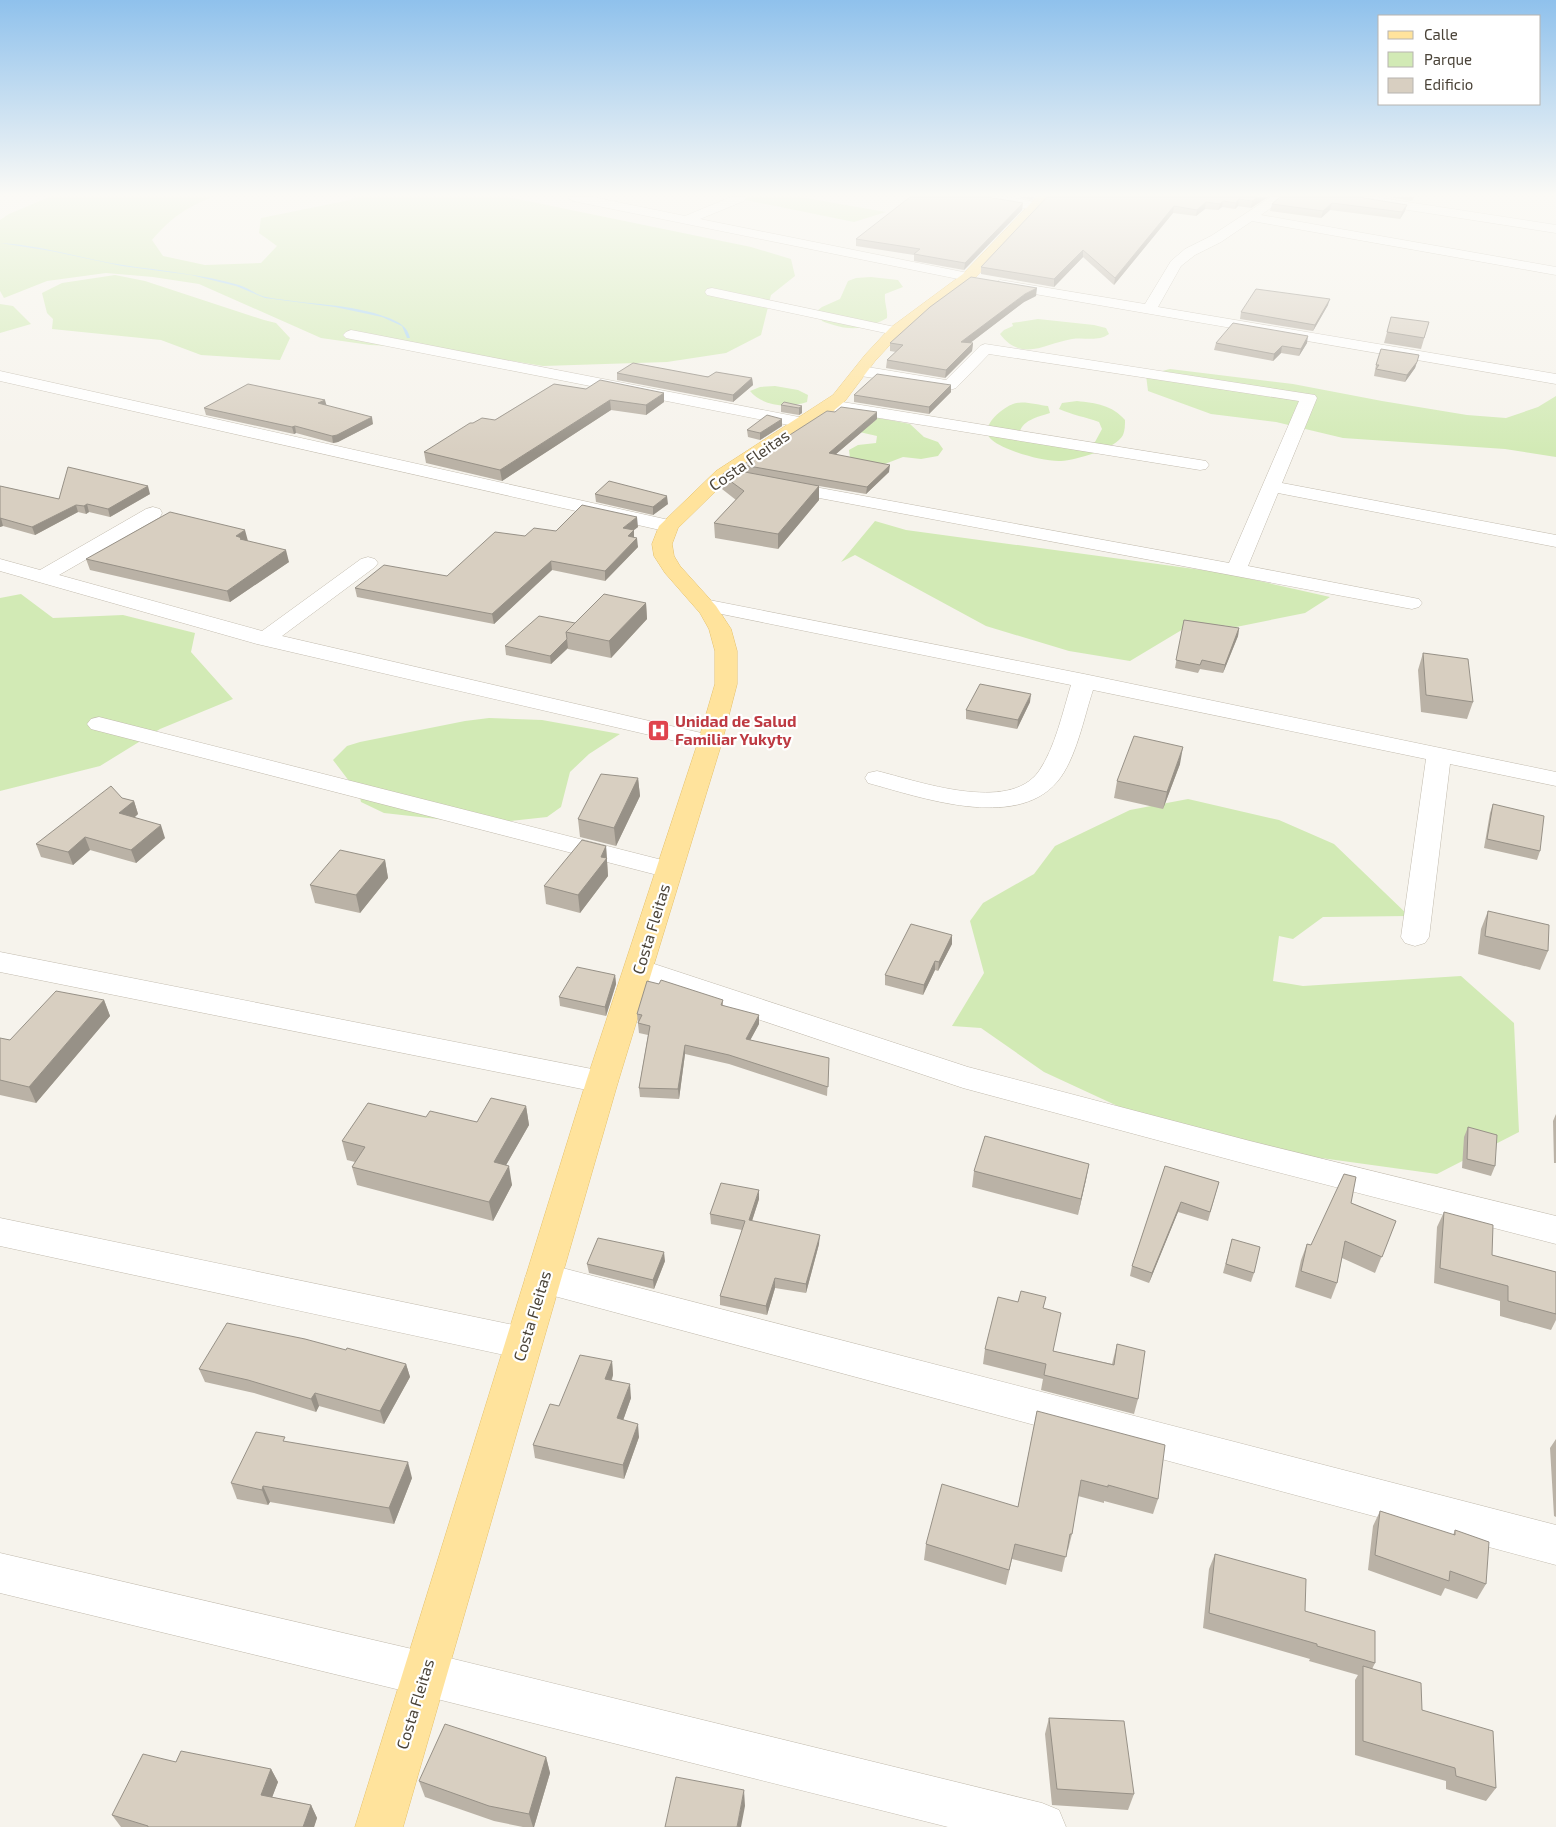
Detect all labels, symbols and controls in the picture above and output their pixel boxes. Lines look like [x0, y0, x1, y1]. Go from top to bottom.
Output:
legend [1378, 15, 1541, 105]
text: Calle [1424, 25, 1458, 43]
text: Parque [1424, 50, 1472, 68]
text: Edificio [1424, 75, 1473, 93]
street label: Costa Fleitas [705, 425, 793, 494]
place label: Unidad de Salud Familiar Yukyty [675, 711, 797, 749]
hospital icon: Unidad de Salud Familiar Yukyty [647, 718, 671, 742]
street label: Costa Fleitas [628, 881, 673, 976]
street label: Costa Fleitas [509, 1268, 554, 1363]
street label: Costa Fleitas [392, 1656, 437, 1751]

